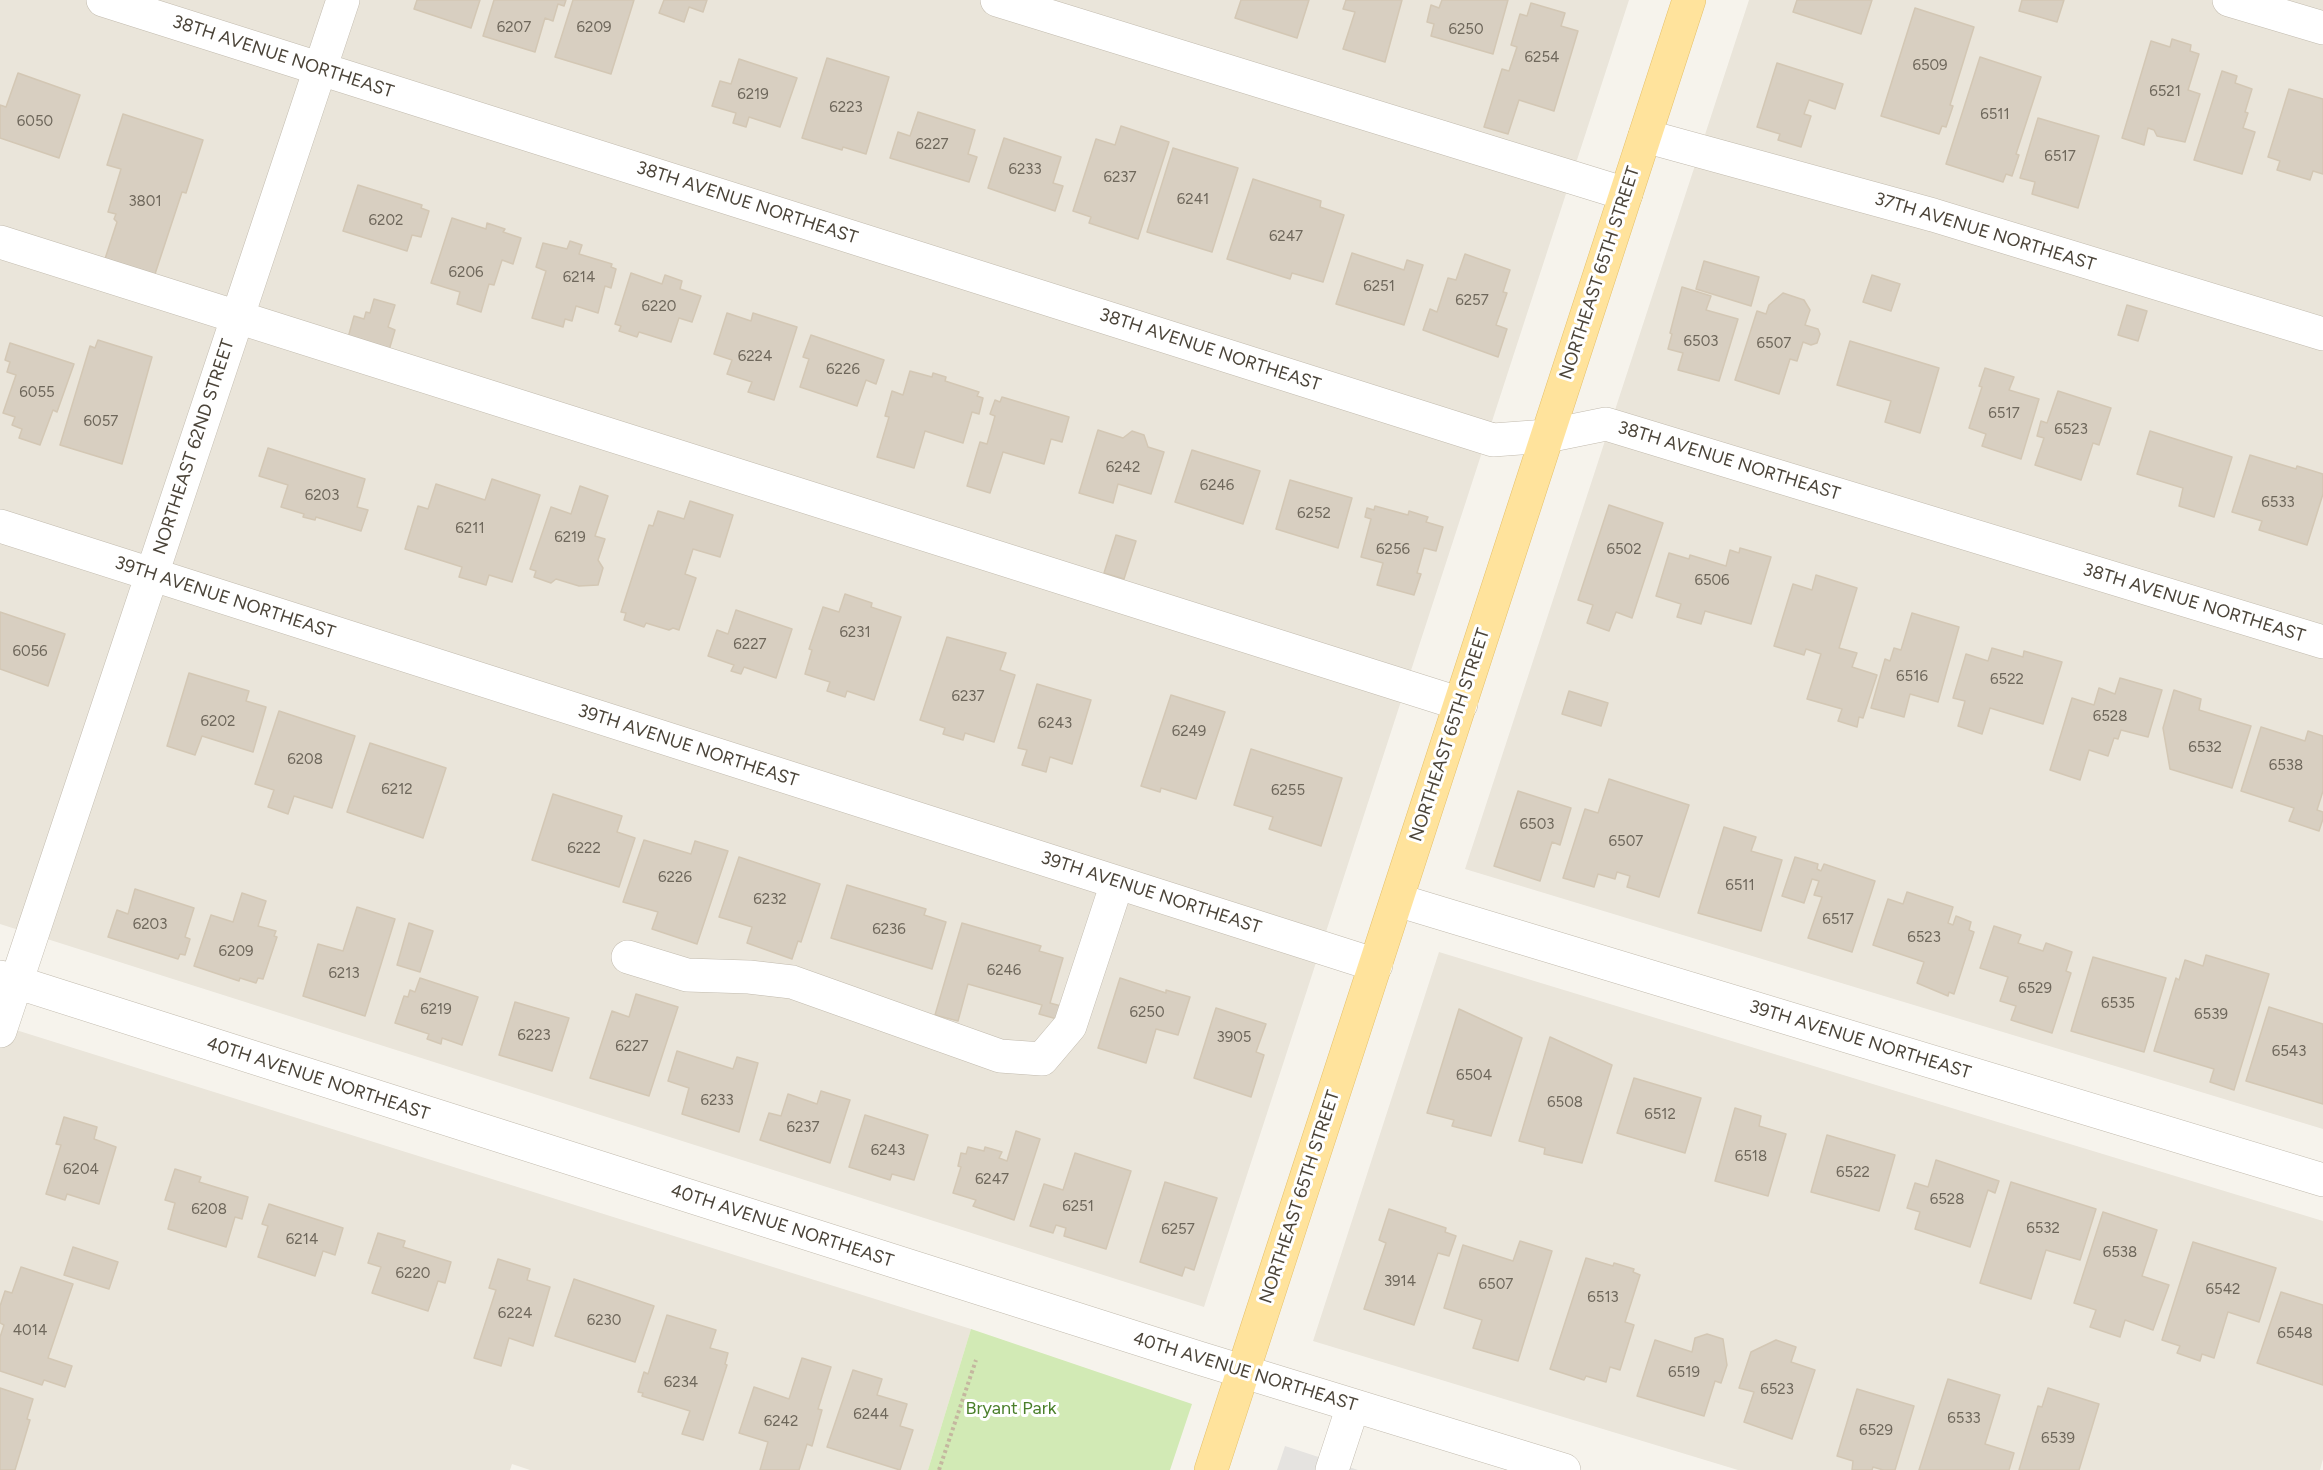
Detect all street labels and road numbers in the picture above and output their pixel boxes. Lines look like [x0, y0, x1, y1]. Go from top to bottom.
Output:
street label: 38TH AVENUE NORTHEAST [170, 11, 396, 103]
street label: 38TH AVENUE NORTHEAST [634, 157, 860, 249]
street label: NORTHEAST 65TH STREET [1555, 164, 1645, 382]
street label: 37TH AVENUE NORTHEAST [1872, 188, 2098, 276]
street label: 38TH AVENUE NORTHEAST [1097, 304, 1323, 396]
street label: NORTHEAST 62ND STREET [149, 337, 239, 557]
street label: 38TH AVENUE NORTHEAST [1615, 417, 1843, 505]
street label: 39TH AVENUE NORTHEAST [112, 552, 338, 644]
street label: 38TH AVENUE NORTHEAST [2080, 559, 2308, 647]
street label: NORTHEAST 65TH STREET [1405, 626, 1495, 844]
street label: 39TH AVENUE NORTHEAST [575, 700, 801, 792]
street label: 39TH AVENUE NORTHEAST [1038, 847, 1264, 939]
street label: 39TH AVENUE NORTHEAST [1747, 996, 1973, 1084]
street label: 40TH AVENUE NORTHEAST [204, 1033, 432, 1125]
street label: NORTHEAST 65TH STREET [1255, 1088, 1345, 1306]
street label: 40TH AVENUE NORTHEAST [668, 1180, 896, 1272]
street label: 40TH AVENUE NORTHEAST [1130, 1328, 1360, 1416]

